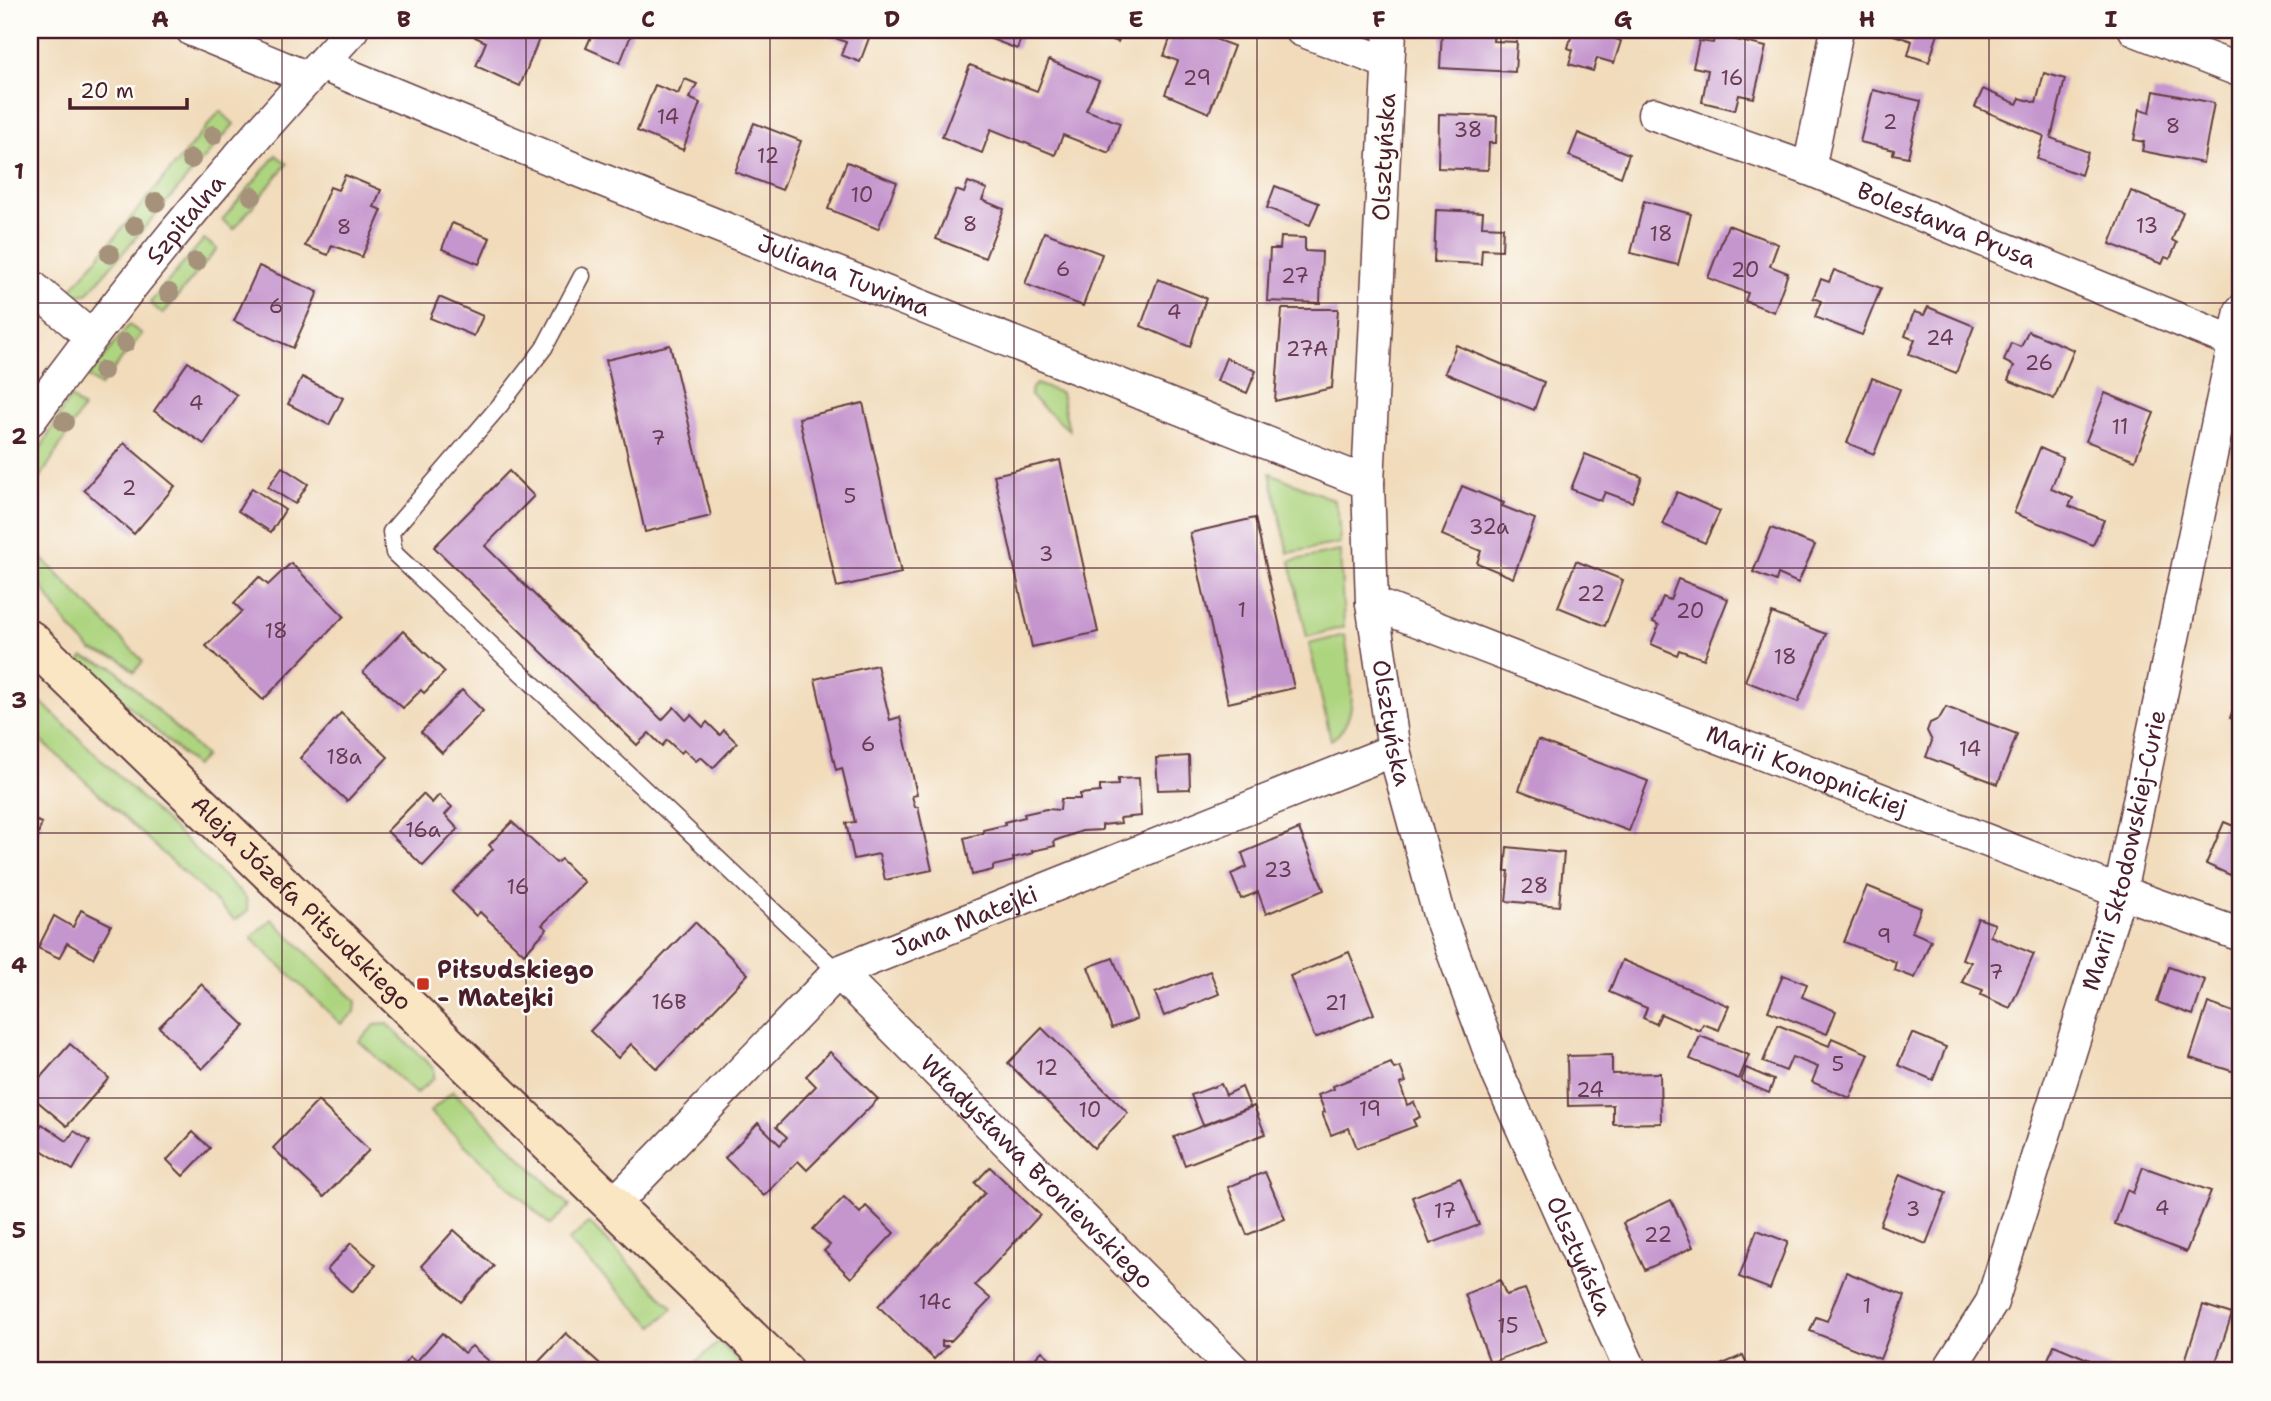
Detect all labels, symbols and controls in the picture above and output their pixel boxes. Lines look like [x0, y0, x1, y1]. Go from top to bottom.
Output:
text: A [151, 4, 169, 34]
text: B [397, 4, 411, 34]
text: C [641, 4, 655, 34]
text: D [884, 4, 900, 34]
text: E [1128, 4, 1144, 34]
text: F [1372, 4, 1386, 34]
text: G [1614, 4, 1633, 34]
text: H [1859, 4, 1875, 34]
text: I [2105, 4, 2118, 34]
house number: 29 [1183, 64, 1211, 92]
house number: 16 [1721, 64, 1743, 92]
scale bar [70, 66, 187, 110]
text: 20 m [80, 77, 134, 105]
street label: Olsztyńska [1365, 92, 1403, 222]
house number: 14 [657, 103, 679, 131]
house number: 2 [1883, 108, 1897, 136]
house number: 8 [2166, 112, 2180, 140]
house number: 38 [1454, 116, 1482, 144]
house number: 12 [757, 142, 779, 170]
text: 1 [14, 156, 24, 186]
street label: Szpitalna [139, 168, 233, 271]
street label: Bolesława Prusa [1852, 174, 2041, 276]
house number: 10 [851, 181, 873, 209]
house number: 8 [963, 210, 977, 238]
house number: 13 [2136, 212, 2158, 240]
house number: 8 [337, 213, 351, 241]
house number: 18 [1649, 220, 1673, 248]
street label: Juliana Tuwima [753, 227, 935, 324]
house number: 6 [1056, 255, 1070, 283]
house number: 20 [1731, 256, 1759, 284]
house number: 27 [1281, 262, 1309, 290]
house number: 6 [269, 292, 283, 320]
house number: 4 [1167, 298, 1181, 326]
house number: 24 [1926, 324, 1954, 352]
house number: 27A [1286, 335, 1328, 363]
house number: 26 [2025, 349, 2053, 377]
house number: 4 [189, 389, 203, 417]
house number: 11 [2112, 413, 2128, 441]
text: 2 [11, 421, 27, 451]
house number: 7 [651, 424, 665, 452]
house number: 2 [122, 474, 136, 502]
house number: 5 [844, 482, 856, 510]
house number: 32a [1469, 513, 1509, 541]
house number: 3 [1039, 540, 1053, 568]
house number: 22 [1577, 580, 1605, 608]
house number: 1 [1238, 596, 1246, 624]
house number: 20 [1676, 597, 1704, 625]
house number: 18 [264, 617, 288, 645]
house number: 18 [1773, 643, 1797, 671]
street label: Olsztyńska [1365, 658, 1419, 790]
text: 3 [11, 685, 27, 715]
street label: Marii Skłodowskiej-Curie [2074, 707, 2174, 995]
street label: Marii Konopnickiej [1701, 718, 1912, 824]
house number: 6 [861, 730, 875, 758]
house number: 14 [1959, 735, 1981, 763]
house number: 18a [326, 743, 362, 771]
street label: Aleja Józefa Piłsudskiego [184, 789, 419, 1018]
house number: 16a [405, 816, 441, 844]
house number: 23 [1264, 856, 1292, 884]
house number: 28 [1520, 872, 1548, 900]
house number: 16 [507, 873, 529, 901]
street label: Jana Matejki [888, 878, 1042, 965]
house number: 9 [1877, 922, 1891, 950]
text: 4 [11, 950, 27, 980]
place label: Piłsudskiego - Matejki [437, 954, 594, 1014]
house number: 7 [1989, 958, 2003, 986]
marker: Piłsudskiego - Matejki [415, 976, 431, 992]
house number: 16B [651, 988, 687, 1016]
house number: 21 [1325, 989, 1347, 1017]
street label: Władysława Broniewskiego [913, 1047, 1161, 1296]
house number: 5 [1832, 1050, 1844, 1078]
house number: 12 [1036, 1054, 1058, 1082]
house number: 24 [1576, 1076, 1604, 1104]
house number: 19 [1359, 1095, 1381, 1123]
house number: 10 [1079, 1096, 1101, 1124]
street label: Olsztyńska [1539, 1191, 1620, 1321]
house number: 4 [2155, 1194, 2169, 1222]
house number: 3 [1906, 1195, 1920, 1223]
house number: 17 [1434, 1197, 1456, 1225]
text: 5 [12, 1215, 26, 1245]
house number: 22 [1644, 1221, 1672, 1249]
house number: 14c [918, 1288, 952, 1316]
house number: 1 [1863, 1292, 1871, 1320]
house number: 15 [1497, 1312, 1519, 1340]

